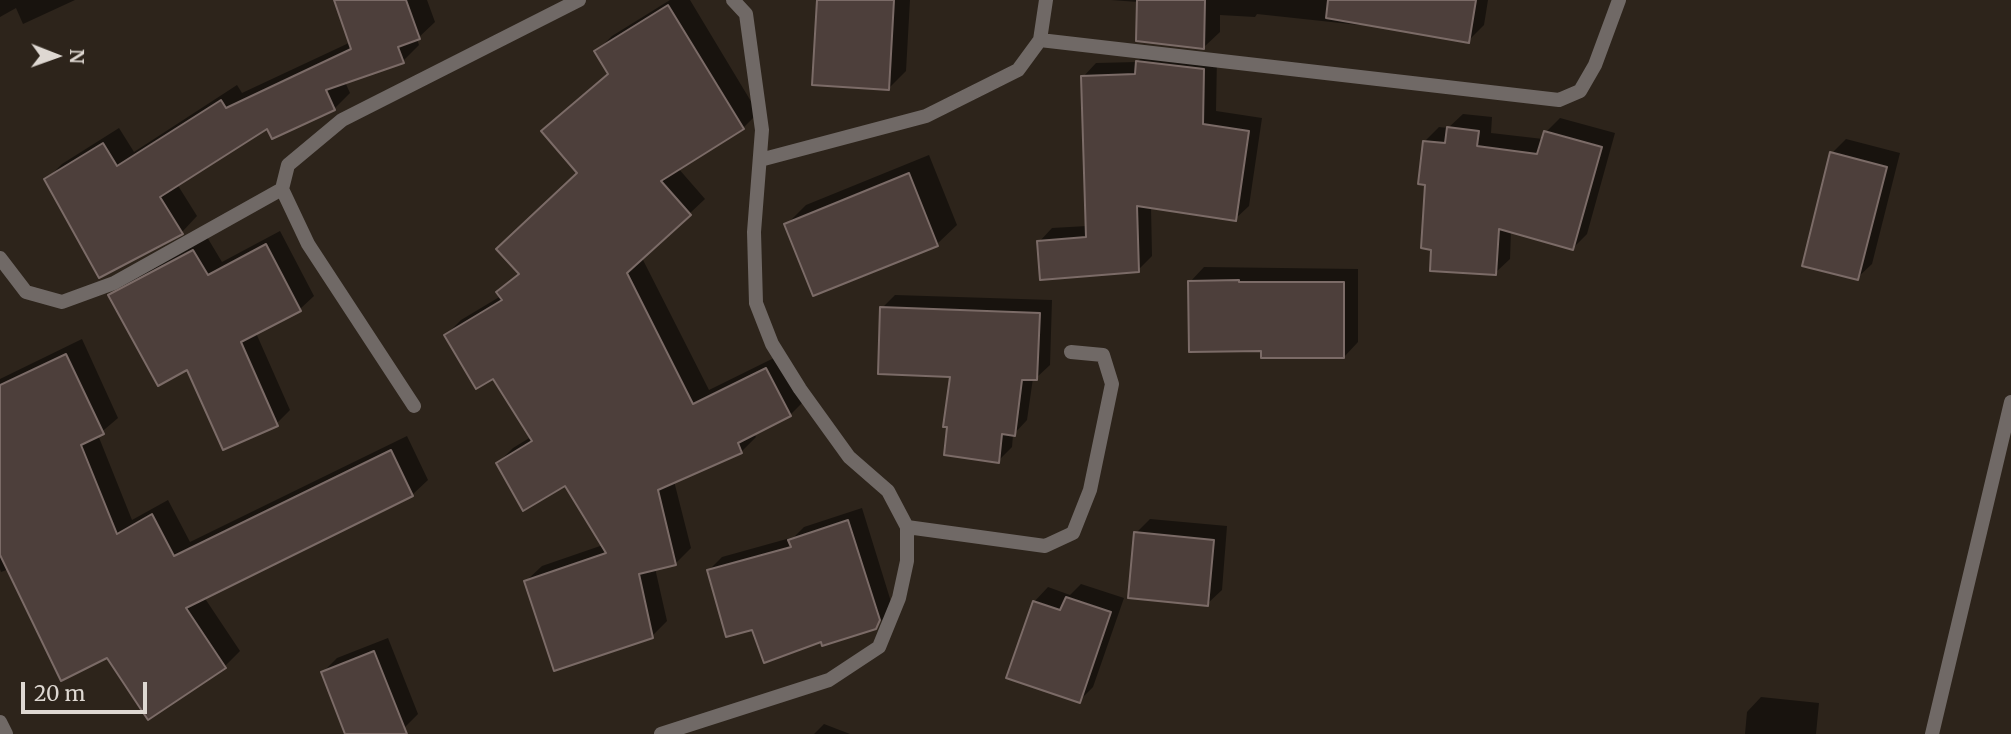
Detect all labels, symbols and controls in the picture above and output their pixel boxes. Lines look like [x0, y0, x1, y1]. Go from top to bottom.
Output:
north arrow [21, 21, 91, 91]
text: N [65, 49, 89, 64]
scale bar [24, 668, 150, 712]
text: 20 m [34, 680, 85, 707]

